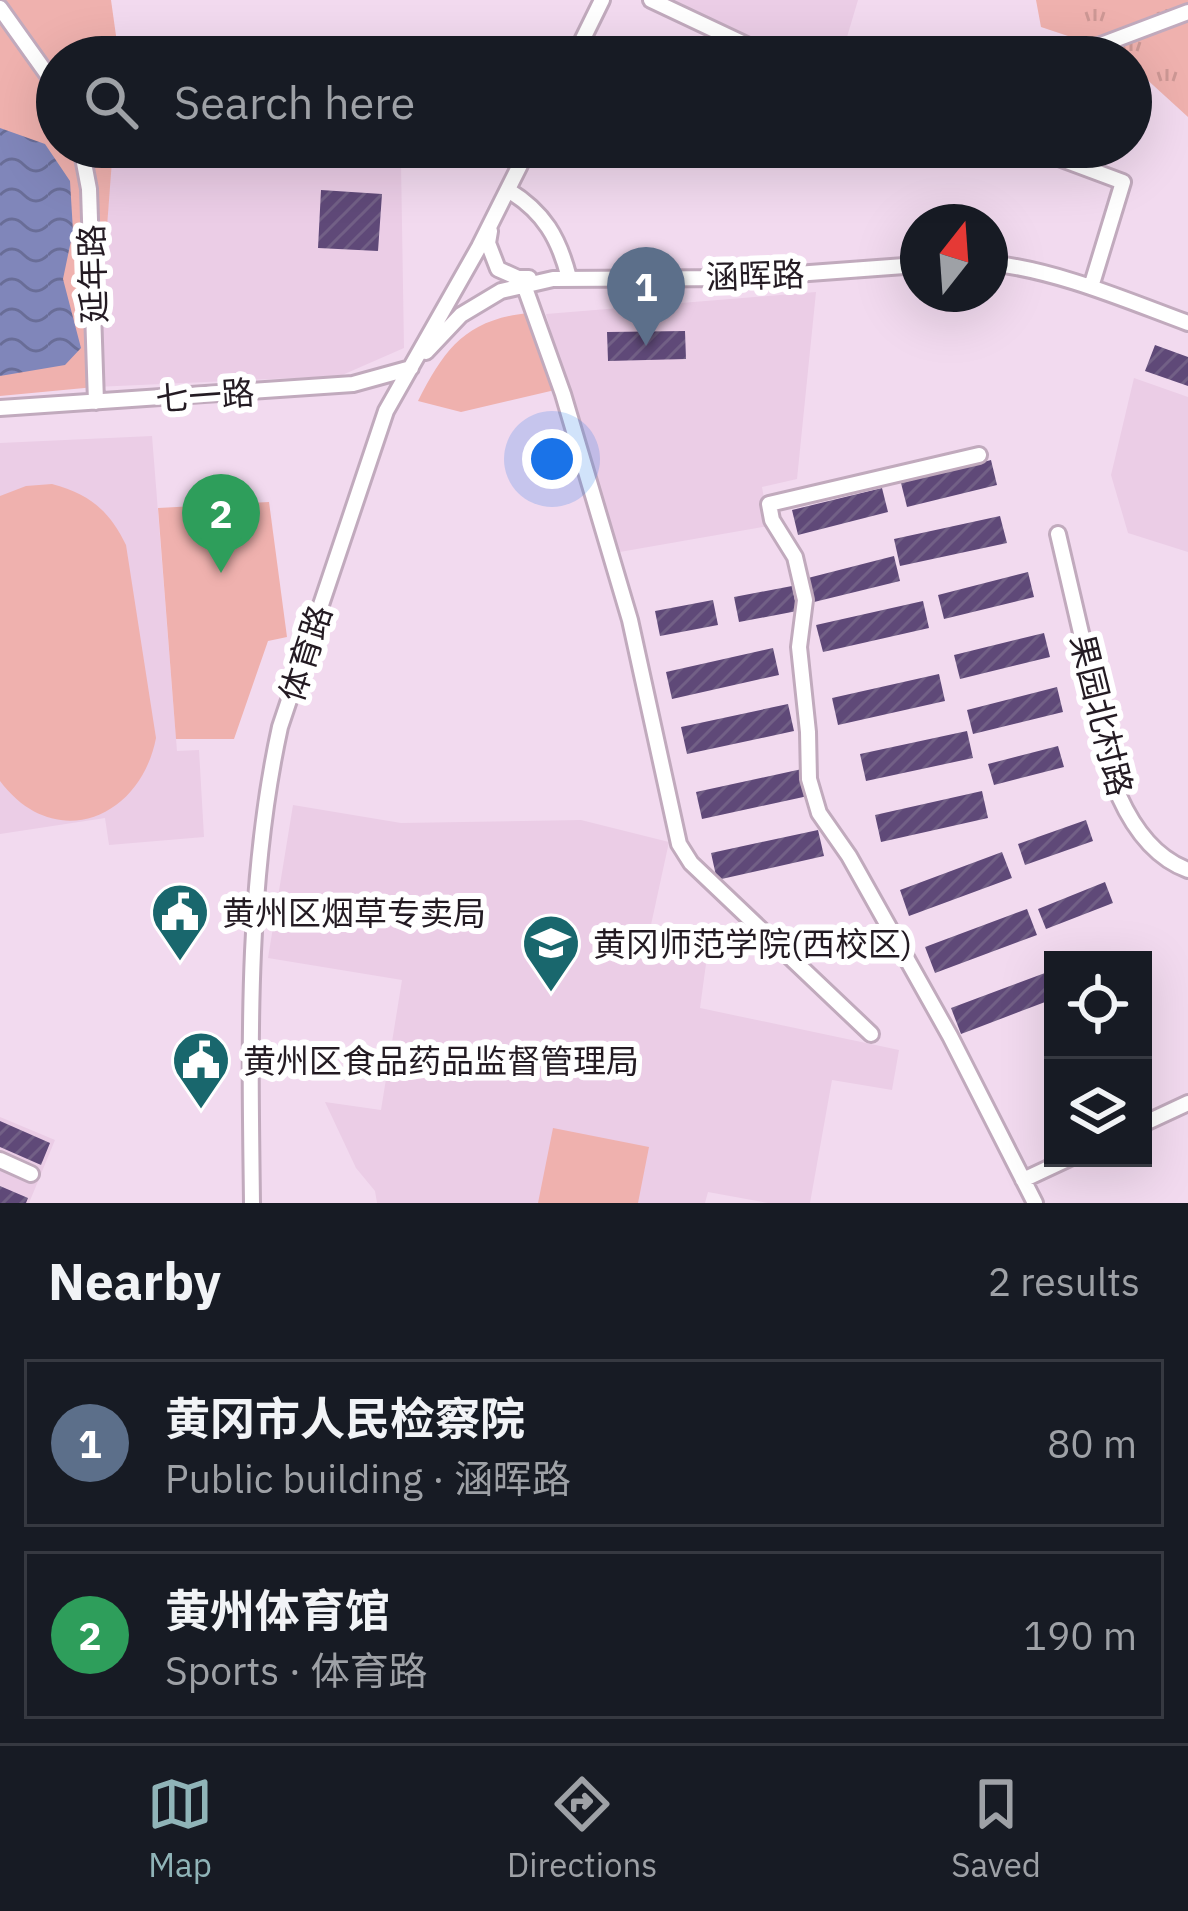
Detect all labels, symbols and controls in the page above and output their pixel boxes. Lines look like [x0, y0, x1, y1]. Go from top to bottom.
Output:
search box [36, 36, 1152, 168]
icon: search [78, 69, 144, 135]
text: Search here [174, 73, 415, 131]
north arrow [900, 204, 1008, 312]
street label: 延年路 [69, 224, 115, 324]
pin: 1 [607, 247, 685, 346]
street label: 涵晖路 [705, 252, 805, 298]
street label: 七一路 [154, 370, 256, 420]
your location [522, 429, 582, 489]
pin: 2 [182, 474, 260, 573]
street label: 体育路 [269, 599, 341, 707]
street label: 果园北村路 [1061, 630, 1143, 800]
public building icon: 黄州区烟草专卖局 [149, 881, 211, 963]
place label: 黄州区烟草专卖局 [222, 891, 486, 934]
school or university icon: 黄冈师范学院(西校区) [520, 912, 582, 994]
place label: 黄冈师范学院(西校区) [593, 922, 912, 965]
map controls [1044, 951, 1152, 1167]
button: locate [1044, 951, 1152, 1059]
public building icon: 黄州区食品药品监督管理局 [170, 1029, 232, 1111]
place label: 黄州区食品药品监督管理局 [243, 1039, 639, 1082]
button: layers [1044, 1059, 1152, 1167]
text: Nearby [48, 1248, 221, 1314]
text: 2 results [988, 1256, 1140, 1307]
text: 黄冈市人民检察院 [165, 1389, 525, 1447]
text: 1 [78, 1418, 102, 1469]
text: 80 m [1047, 1418, 1137, 1469]
text: Public building · 涵晖路 [165, 1453, 571, 1504]
text: 黄州体育馆 [165, 1581, 390, 1639]
text: 2 [78, 1610, 102, 1661]
text: 190 m [1024, 1610, 1137, 1661]
text: Sports · 体育路 [165, 1645, 427, 1696]
tab: Map [147, 1771, 213, 1886]
tab: Directions [507, 1771, 657, 1886]
tab: Saved [951, 1771, 1041, 1886]

